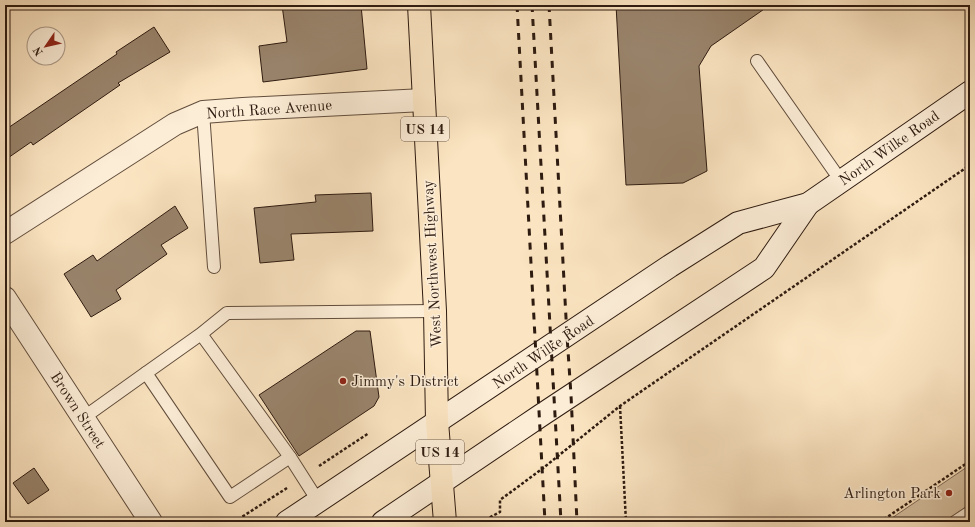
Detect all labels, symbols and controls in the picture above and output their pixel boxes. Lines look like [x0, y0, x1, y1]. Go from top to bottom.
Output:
north arrow [26, 26, 66, 66]
text: N [32, 44, 46, 57]
street label: North Race Avenue [206, 99, 333, 122]
street label: North Wilke Road [837, 109, 943, 189]
road number: US 14 [401, 117, 449, 141]
street label: West Northwest Highway [422, 180, 445, 348]
street label: North Wilke Road [491, 314, 597, 393]
street label: Brown Street [47, 370, 107, 452]
place label: Jimmy's District [351, 375, 459, 390]
marker: Jimmy's District [338, 376, 348, 386]
road number: US 14 [416, 440, 464, 464]
place label: Arlington Park [843, 487, 941, 502]
marker: Arlington Park [944, 488, 954, 498]

